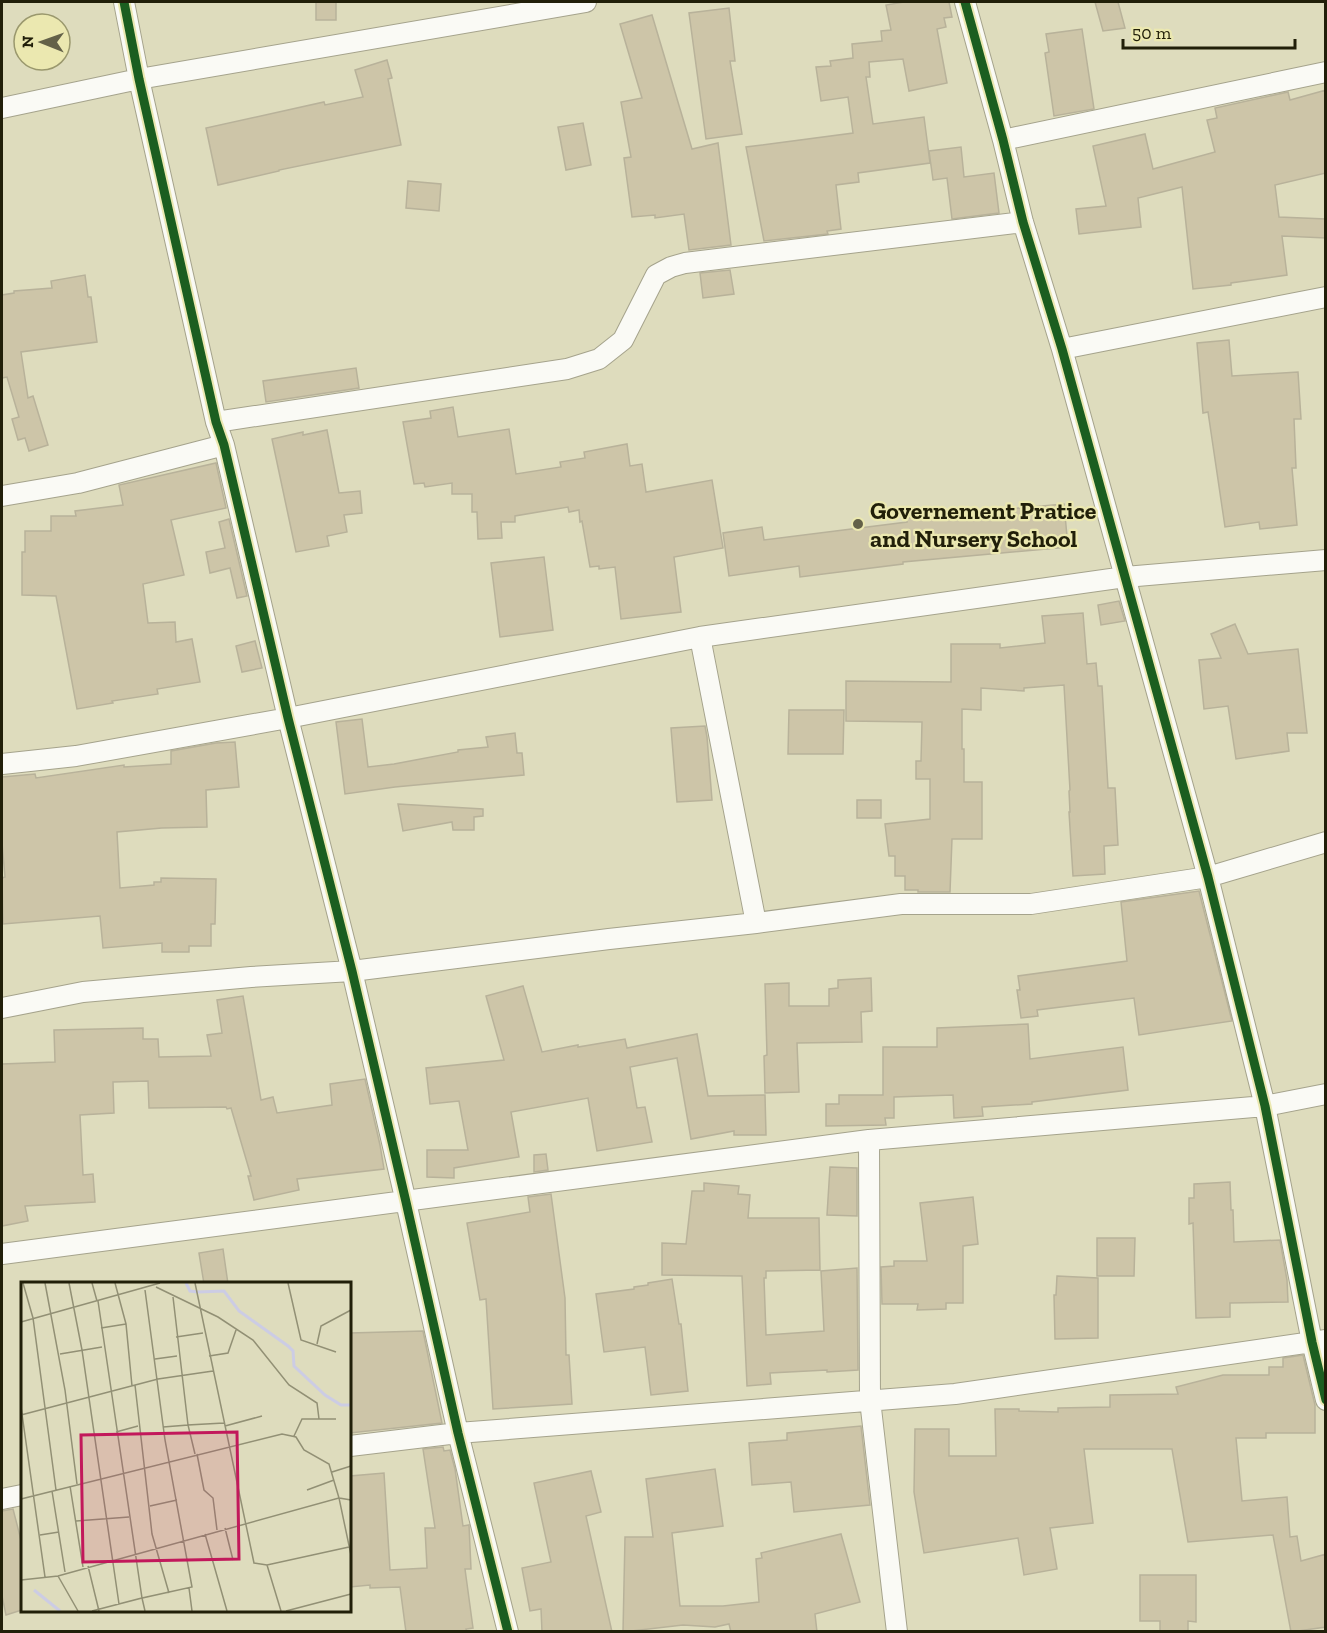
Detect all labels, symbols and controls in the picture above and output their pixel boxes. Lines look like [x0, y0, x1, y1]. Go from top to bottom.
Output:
north arrow [12, 12, 72, 72]
scale bar [1123, 12, 1296, 50]
text: 50 m [1132, 22, 1172, 44]
text: N [18, 35, 37, 48]
place label: Governement Pratice and Nursery School [870, 496, 1097, 553]
marker: Governement Pratice and Nursery School [851, 517, 865, 531]
inset map [21, 1282, 351, 1612]

